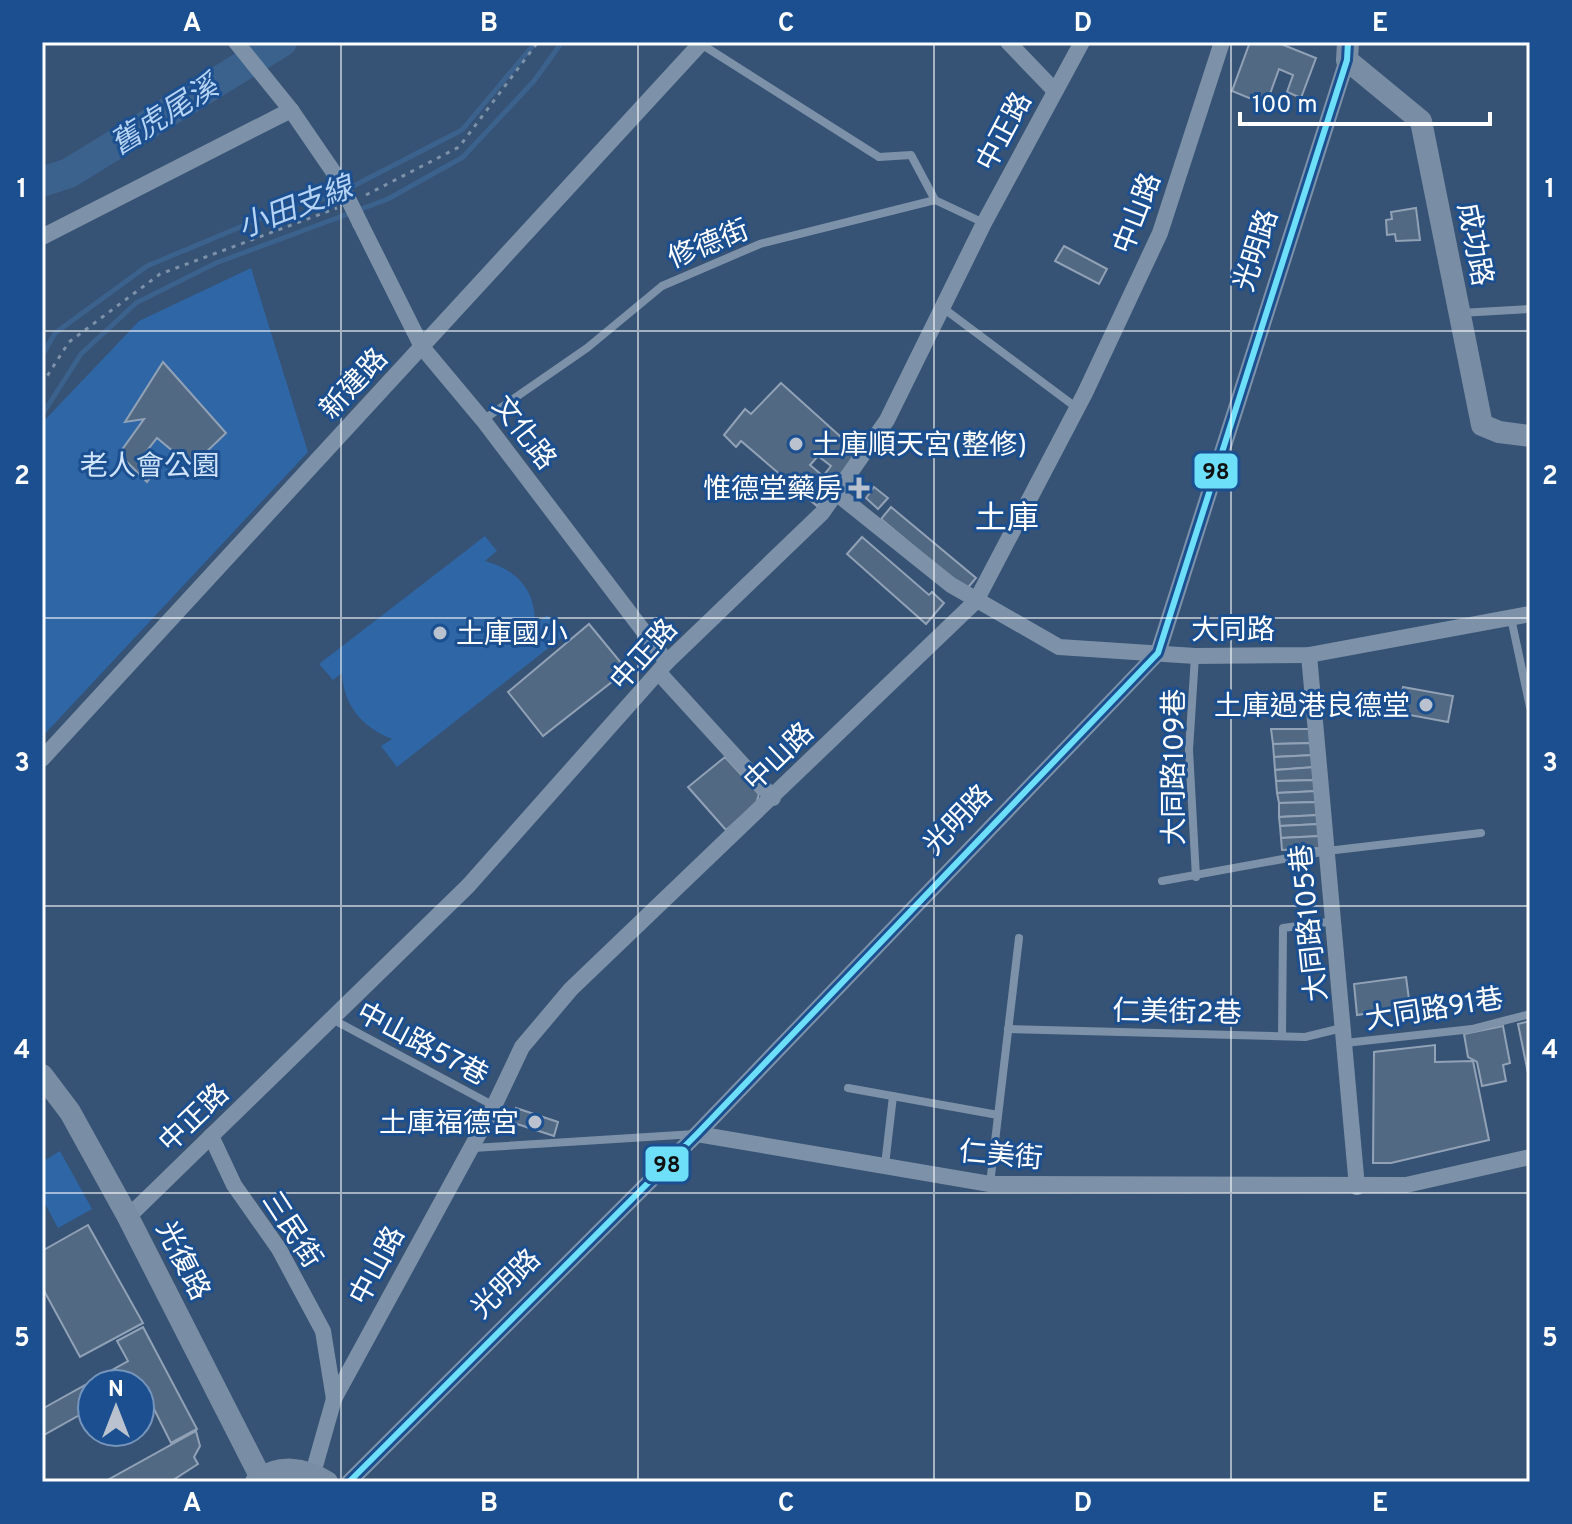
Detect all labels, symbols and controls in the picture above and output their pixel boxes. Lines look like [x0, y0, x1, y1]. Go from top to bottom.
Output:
text: A [183, 8, 201, 41]
text: B [480, 8, 498, 41]
text: C [778, 8, 794, 41]
text: D [1074, 8, 1092, 41]
text: E [1372, 8, 1388, 41]
water label: 舊虎尾溪 [105, 68, 229, 165]
scale bar [1240, 76, 1490, 126]
street label: 中正路 [970, 87, 1041, 178]
text: 100 m [1252, 91, 1318, 121]
street label: 中山路 [1107, 168, 1171, 260]
water label: 小田支線 [233, 169, 361, 248]
text: 1 [17, 174, 27, 207]
text: 1 [1545, 174, 1555, 207]
street label: 成功路 [1447, 200, 1499, 289]
street label: 光明路 [1228, 205, 1288, 296]
street label: 修德街 [663, 213, 755, 278]
street label: 新建路 [313, 342, 397, 428]
street label: 文化路 [483, 390, 563, 478]
place label: 土庫順天宮(整修) [812, 429, 1027, 465]
marker: 土庫順天宮(整修) [787, 435, 805, 453]
park label: 老人會公園 [80, 450, 220, 486]
line badge: 98 [1193, 452, 1239, 490]
text: 98 [1202, 460, 1230, 487]
text: 2 [14, 461, 30, 494]
text: 2 [1542, 461, 1558, 494]
place label: 惟德堂藥房 [703, 473, 843, 509]
marker: 惟德堂藥房 [850, 479, 868, 497]
district label: 土庫 [975, 500, 1039, 540]
street label: 中正路 [604, 613, 687, 699]
street label: 大同路 [1191, 614, 1275, 650]
place label: 土庫國小 [456, 618, 568, 654]
marker: 土庫國小 [431, 624, 449, 642]
street label: 大同路109巷 [1158, 688, 1194, 846]
place label: 土庫過港良德堂 [1214, 690, 1410, 726]
marker: 土庫過港良德堂 [1417, 696, 1435, 714]
street label: 中山路 [737, 716, 823, 800]
text: 3 [14, 748, 30, 781]
text: 3 [1542, 748, 1558, 781]
street label: 光明路 [917, 778, 1001, 864]
street label: 大同路105巷 [1285, 842, 1337, 1003]
street label: 大同路91巷 [1363, 982, 1506, 1040]
street label: 仁美街2巷 [1112, 995, 1242, 1033]
street label: 中山路57巷 [350, 996, 493, 1095]
text: 4 [14, 1035, 30, 1068]
text: 4 [1542, 1035, 1558, 1068]
street label: 中正路 [152, 1077, 238, 1161]
place label: 土庫福德宮 [379, 1107, 519, 1143]
marker: 土庫福德宮 [526, 1113, 544, 1131]
street label: 仁美街 [957, 1135, 1044, 1179]
line badge: 98 [644, 1145, 690, 1183]
text: 98 [653, 1153, 681, 1180]
street label: 三民街 [253, 1186, 328, 1276]
street label: 光復路 [146, 1216, 216, 1307]
street label: 中山路 [343, 1221, 414, 1312]
street label: 光明路 [465, 1243, 550, 1328]
text: 5 [14, 1323, 30, 1356]
text: 5 [1542, 1323, 1558, 1356]
north arrow [76, 1368, 156, 1448]
text: N [108, 1377, 124, 1404]
text: A [183, 1488, 201, 1521]
text: B [480, 1488, 498, 1521]
text: C [778, 1488, 794, 1521]
text: D [1074, 1488, 1092, 1521]
text: E [1372, 1488, 1388, 1521]

